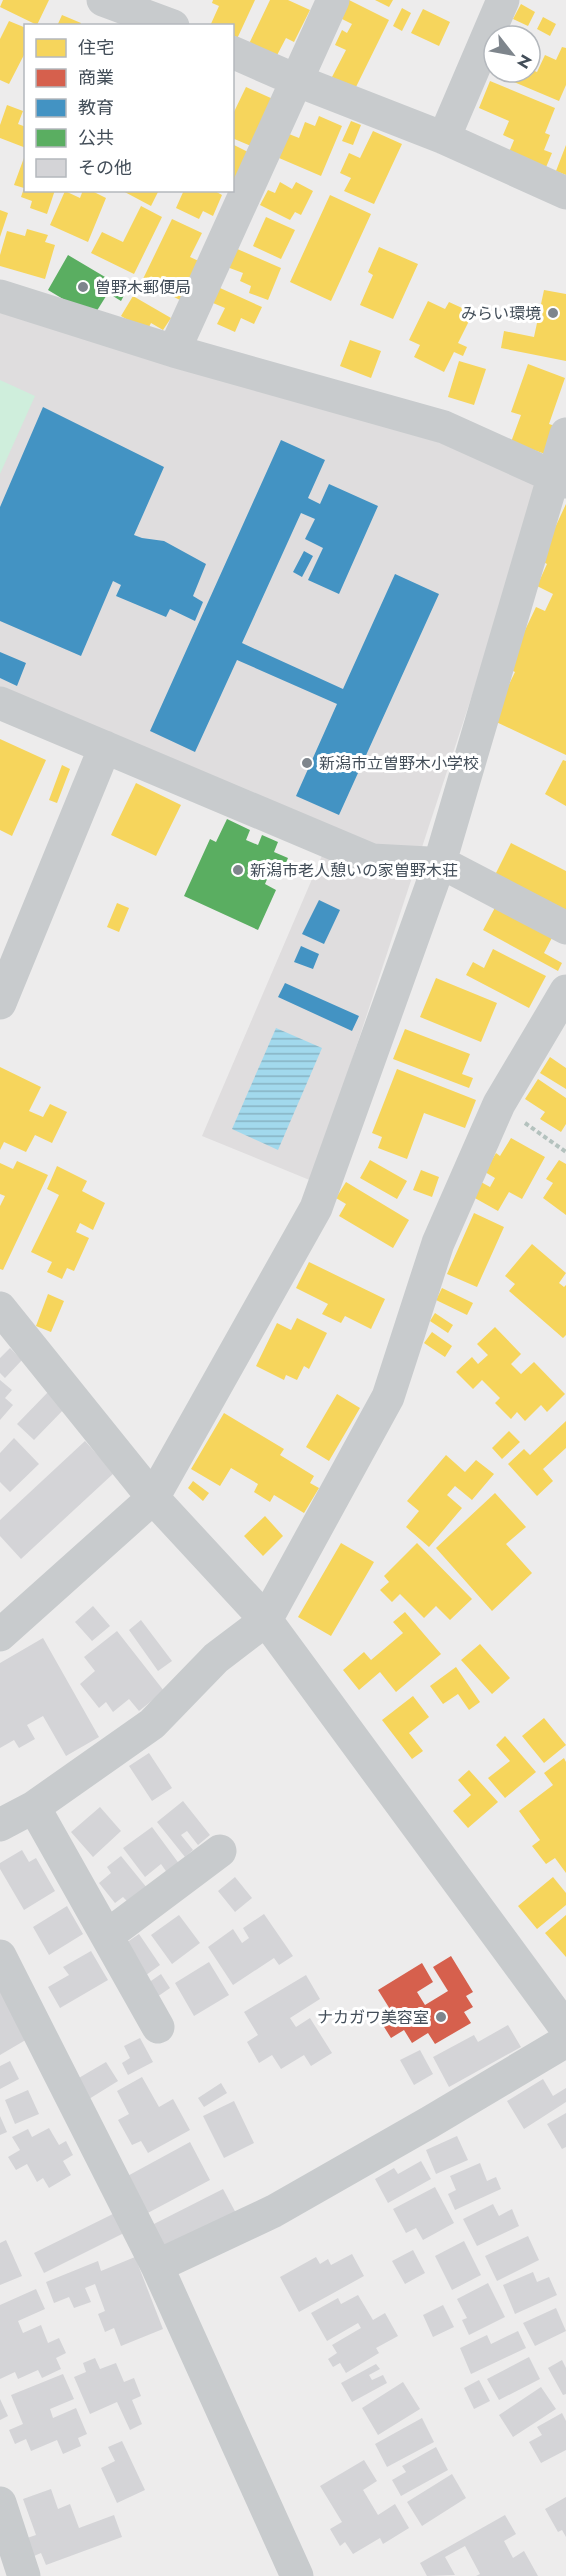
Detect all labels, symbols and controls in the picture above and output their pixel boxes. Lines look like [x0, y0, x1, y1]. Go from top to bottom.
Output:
legend [24, 24, 234, 192]
north arrow [482, 24, 542, 84]
text: 住宅 [78, 35, 114, 61]
text: N [511, 50, 538, 73]
text: 商業 [78, 65, 114, 91]
text: 教育 [78, 95, 114, 121]
text: 公共 [78, 125, 114, 151]
text: その他 [78, 155, 132, 181]
place label: 曽野木郵便局 [95, 276, 191, 299]
marker: 曽野木郵便局 [76, 280, 90, 294]
place label: みらい環境 [461, 302, 541, 325]
marker: みらい環境 [546, 306, 560, 320]
place label: 新潟市立曽野木小学校 [319, 752, 479, 775]
marker: 新潟市立曽野木小学校 [300, 756, 314, 770]
place label: 新潟市老人憩いの家曽野木荘 [250, 859, 458, 882]
marker: 新潟市老人憩いの家曽野木荘 [231, 863, 245, 877]
place label: ナカガワ美容室 [317, 2006, 429, 2029]
marker: ナカガワ美容室 [434, 2010, 448, 2024]

